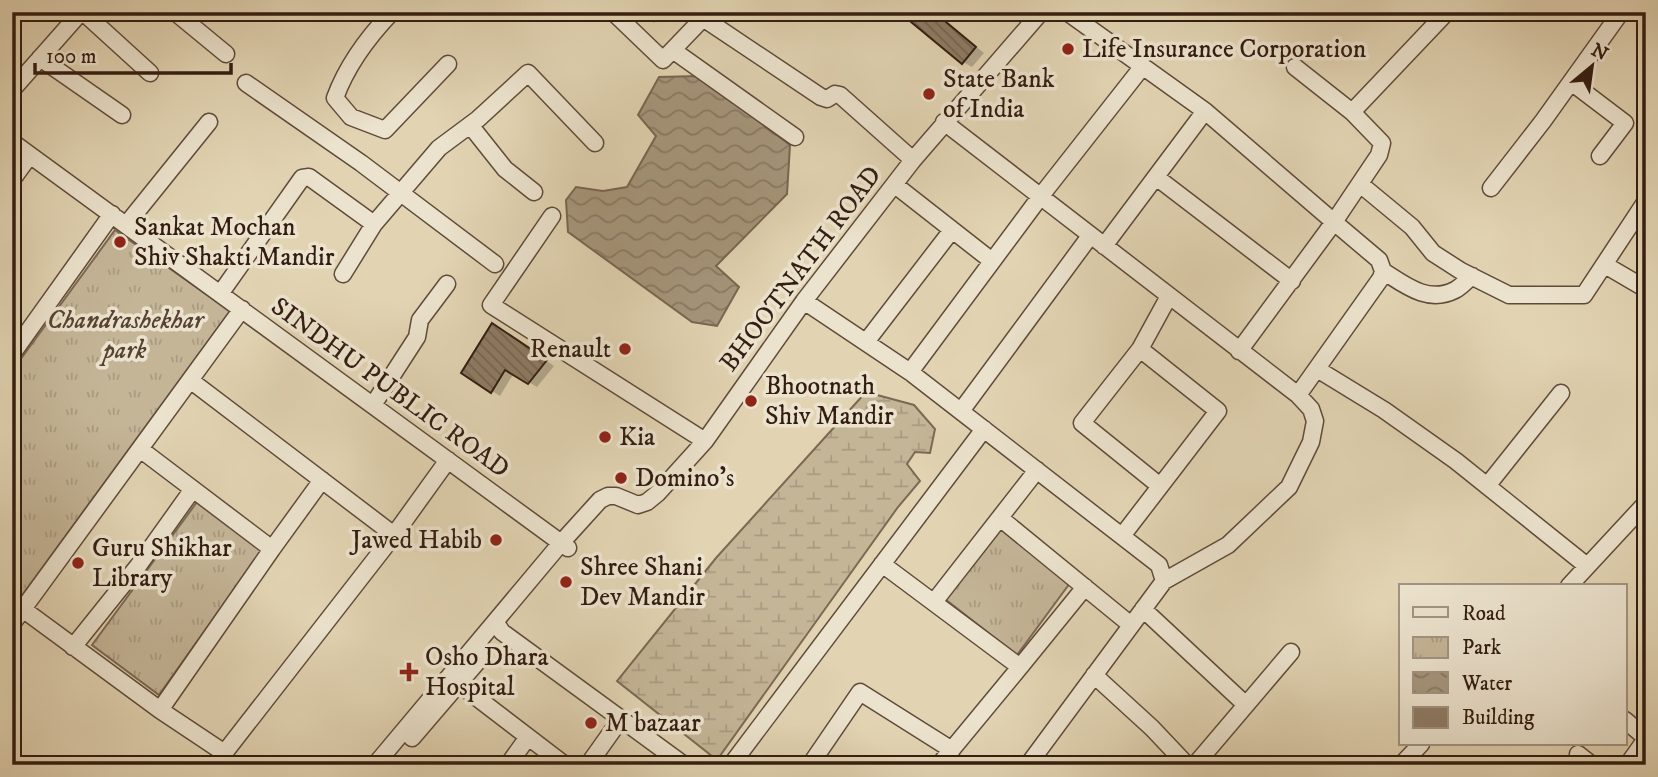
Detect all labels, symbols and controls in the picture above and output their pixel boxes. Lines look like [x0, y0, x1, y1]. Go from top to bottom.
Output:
scale bar [35, 32, 231, 76]
north arrow [1556, 32, 1626, 102]
place label: Life Insurance Corporation [1082, 33, 1367, 66]
text: N [1587, 39, 1612, 66]
marker: Life Insurance Corporation [1060, 41, 1076, 57]
text: 100 m [46, 44, 97, 70]
place label: State Bank of India [943, 63, 1055, 126]
marker: State Bank of India [921, 86, 937, 102]
street label: BHOOTNATH ROAD [713, 159, 889, 379]
place label: Sankat Mochan Shiv Shakti Mandir [134, 211, 335, 274]
marker: Sankat Mochan Shiv Shakti Mandir [112, 234, 128, 250]
street label: SINDHU PUBLIC ROAD [264, 290, 516, 486]
park label: Chandrashekhar park [47, 304, 205, 367]
place label: Renault [530, 333, 611, 366]
marker: Renault [617, 341, 633, 357]
place label: Bhootnath Shiv Mandir [765, 370, 894, 433]
marker: Bhootnath Shiv Mandir [743, 393, 759, 409]
place label: Kia [619, 421, 655, 454]
marker: Kia [597, 429, 613, 445]
place label: Domino's [635, 462, 734, 495]
marker: Domino's [613, 470, 629, 486]
place label: Jawed Habib [349, 524, 482, 557]
place label: Guru Shikhar Library [92, 532, 232, 595]
marker: Jawed Habib [488, 532, 504, 548]
place label: Shree Shani Dev Mandir [580, 551, 705, 614]
marker: Guru Shikhar Library [70, 555, 86, 571]
marker: Shree Shani Dev Mandir [558, 574, 574, 590]
legend [1399, 584, 1626, 746]
text: Road [1462, 601, 1506, 627]
text: Park [1462, 635, 1502, 661]
place label: Osho Dhara Hospital [425, 641, 549, 704]
marker: Osho Dhara Hospital [399, 662, 419, 682]
text: Water [1461, 671, 1512, 697]
text: Building [1462, 705, 1535, 731]
place label: M bazaar [605, 707, 701, 740]
marker: M bazaar [583, 715, 599, 731]

